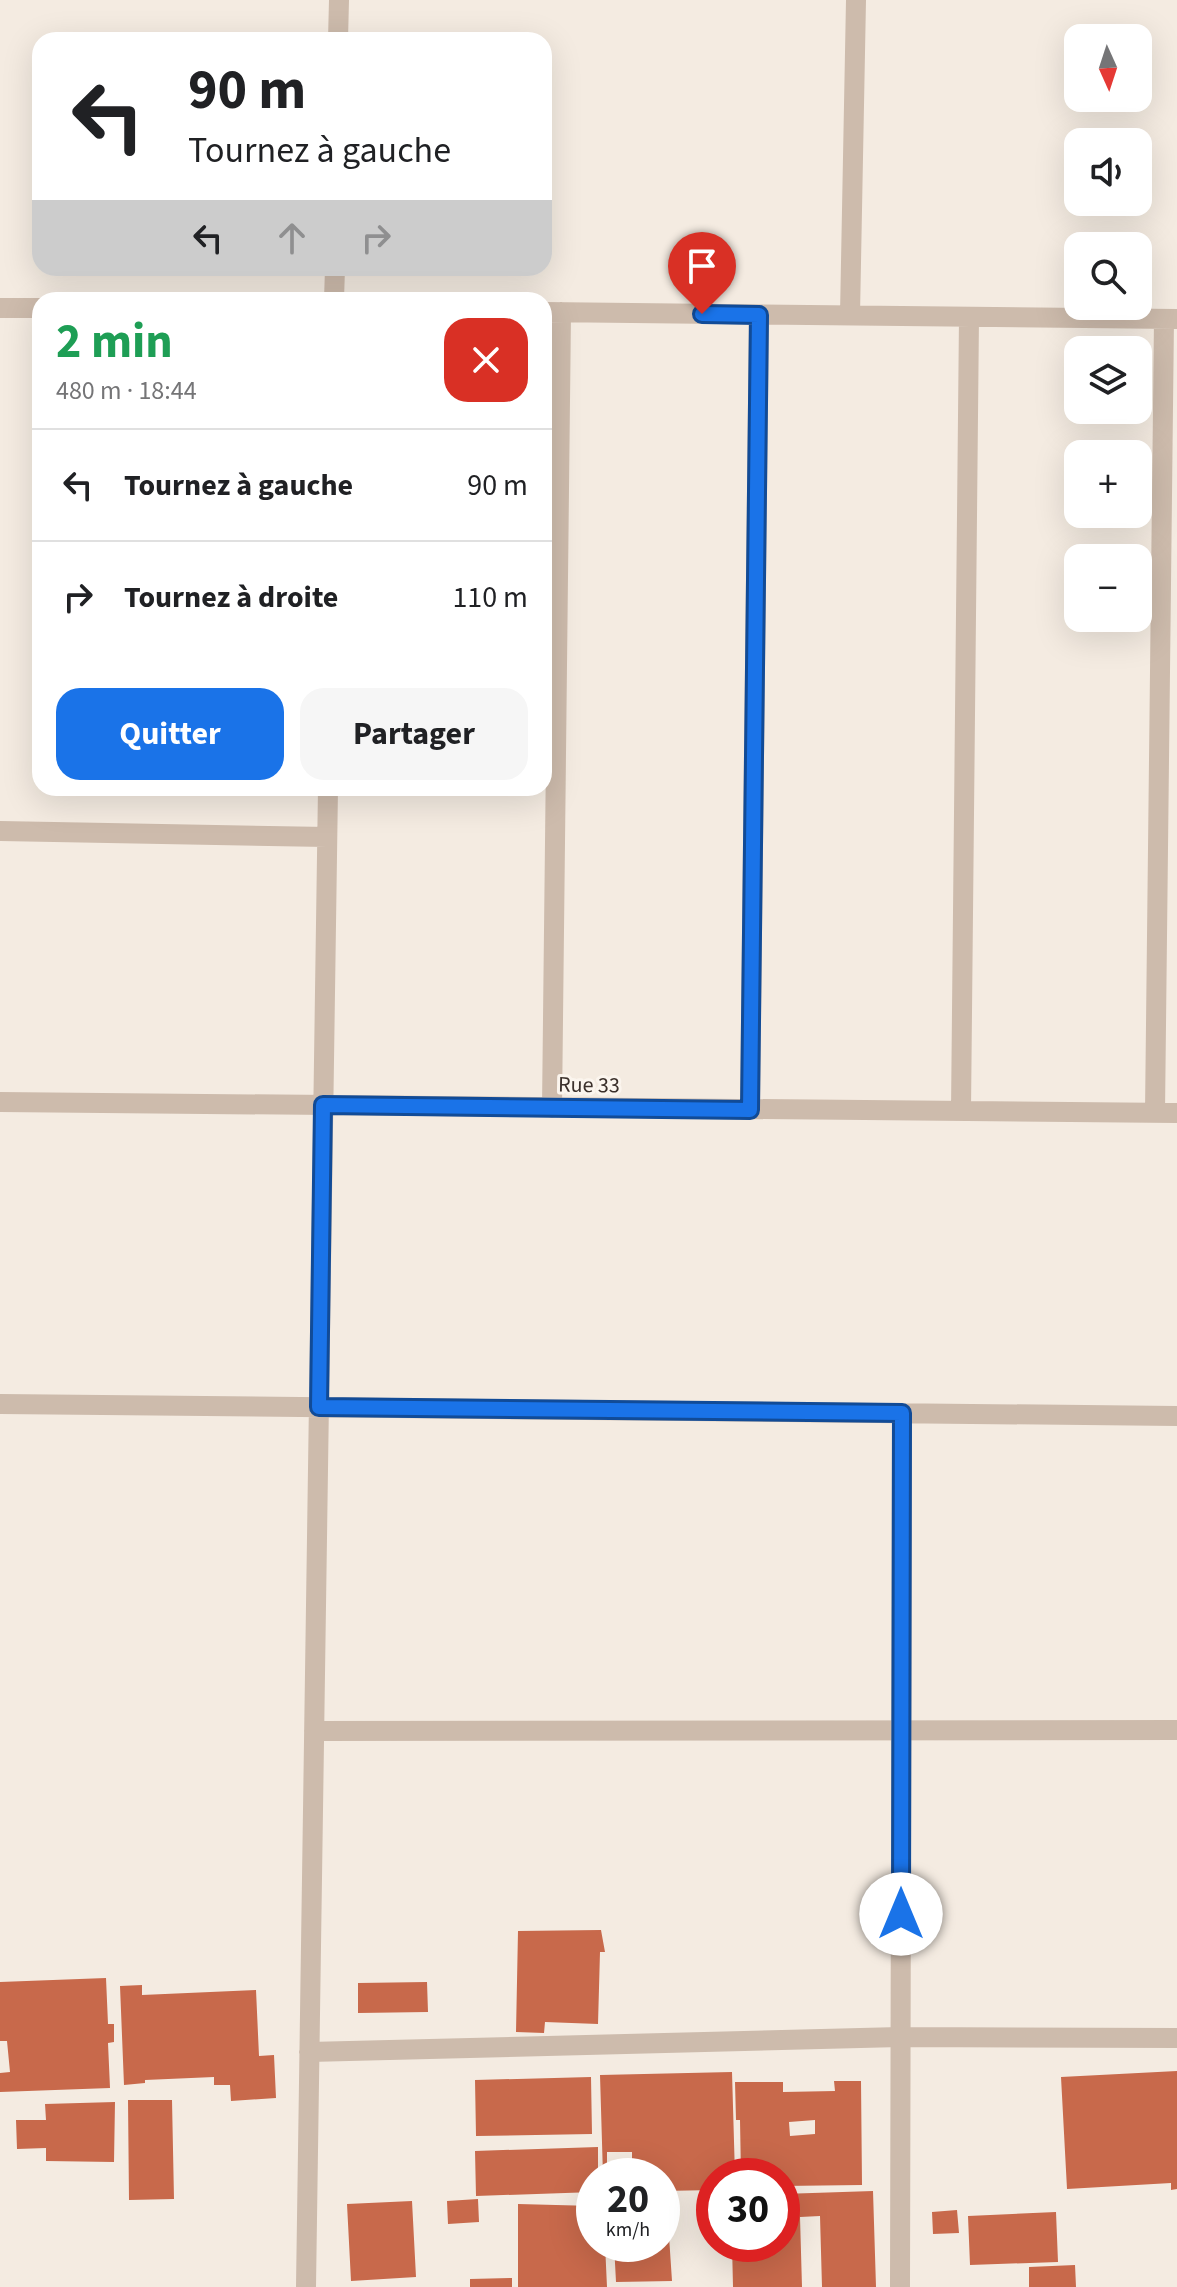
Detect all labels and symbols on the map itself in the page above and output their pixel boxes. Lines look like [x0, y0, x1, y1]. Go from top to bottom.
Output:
north arrow [1064, 24, 1152, 112]
pin [668, 232, 736, 314]
street label: Rue 33 [558, 1068, 620, 1102]
position arrow [859, 1872, 943, 1956]
speed limit sign: 30 [696, 2158, 800, 2262]

